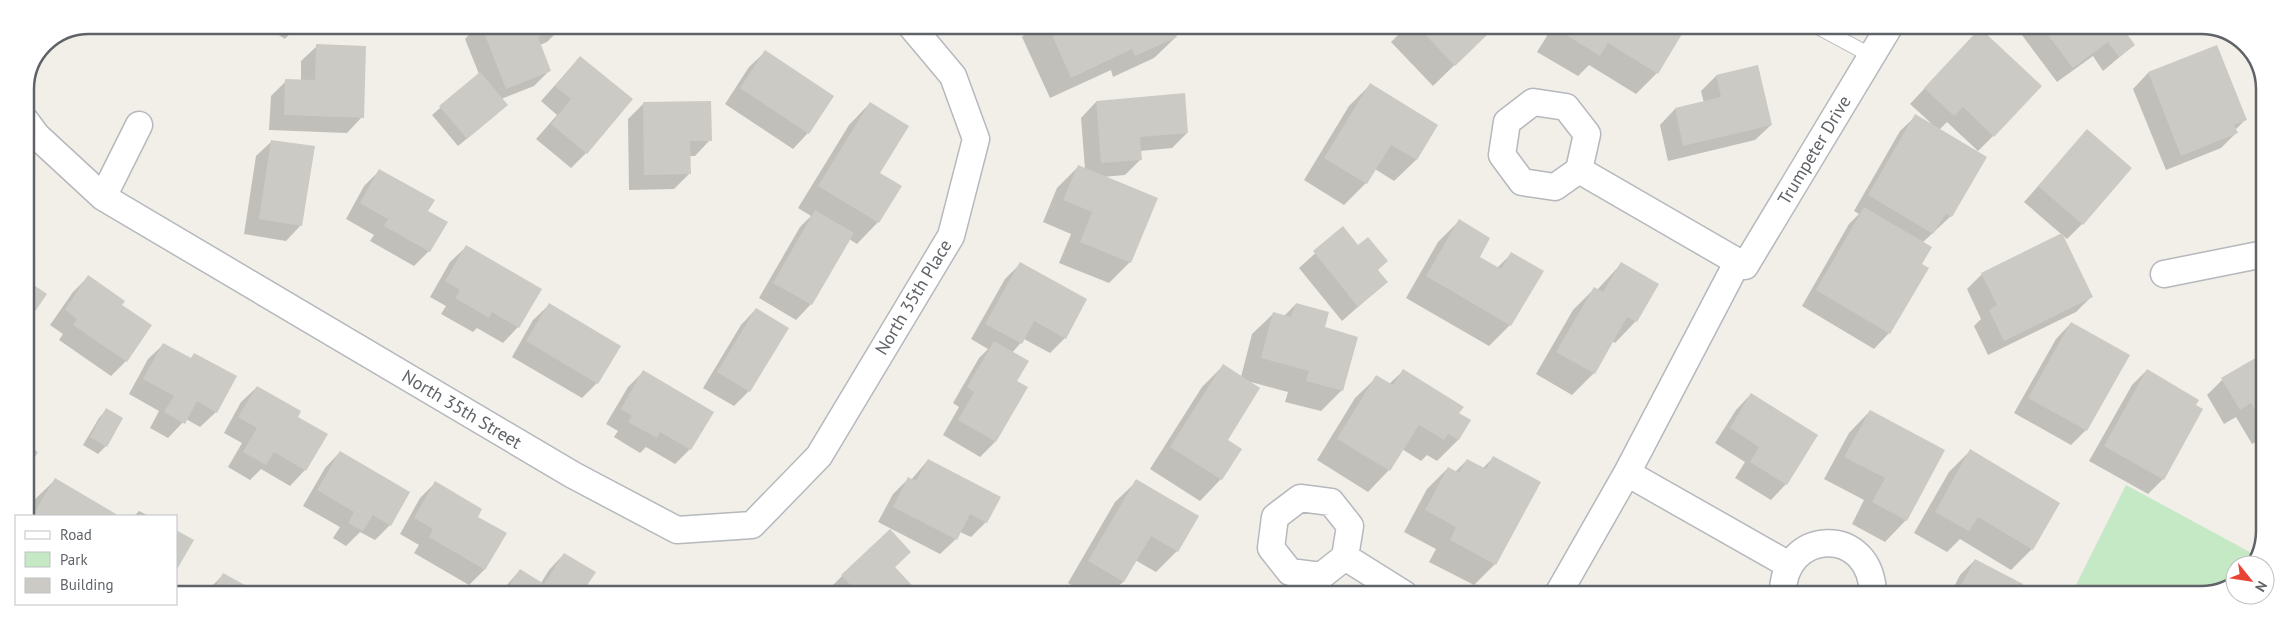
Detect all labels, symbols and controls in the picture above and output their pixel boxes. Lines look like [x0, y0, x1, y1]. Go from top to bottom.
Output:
street label: Trumpeter Drive [1772, 91, 1856, 209]
street label: North 35th Place [869, 235, 957, 359]
street label: North 35th Street [398, 364, 526, 454]
legend [15, 515, 178, 605]
text: Road [60, 525, 92, 544]
text: Park [60, 550, 88, 569]
north arrow [2225, 555, 2275, 605]
text: Building [60, 575, 114, 594]
text: N [2251, 578, 2271, 595]

